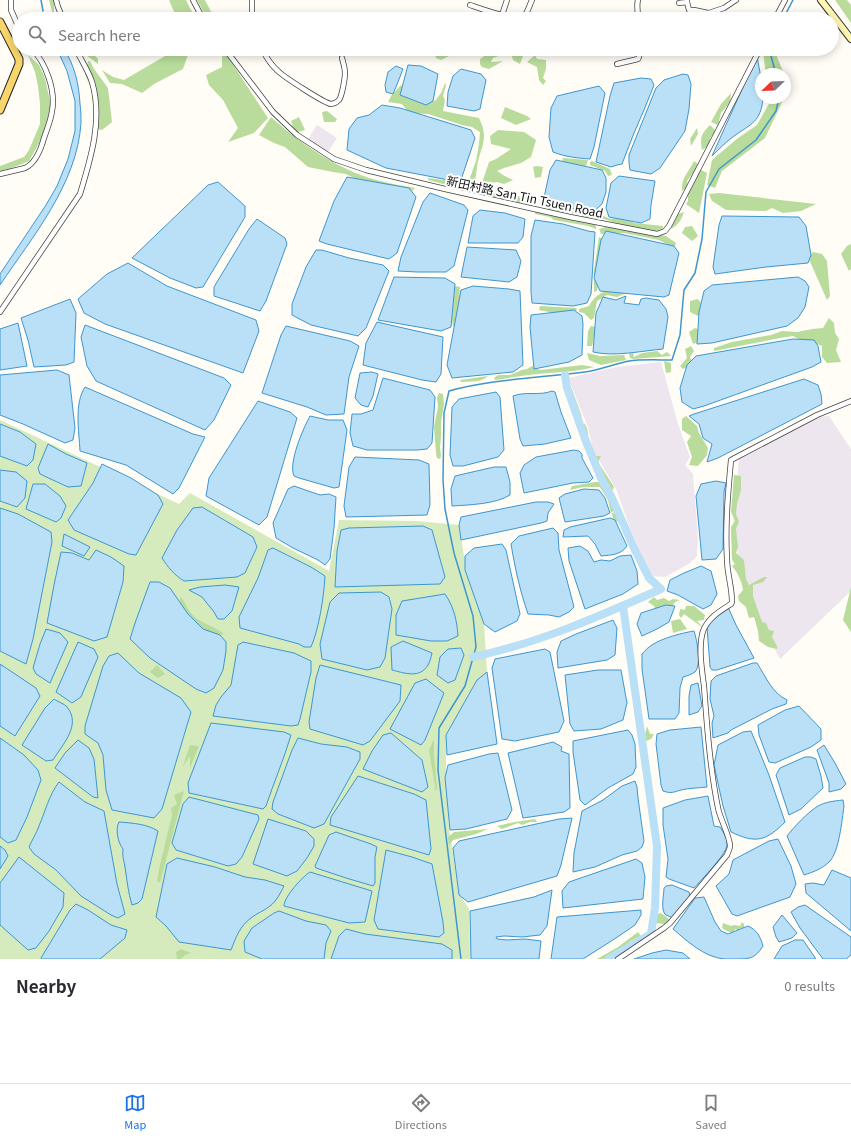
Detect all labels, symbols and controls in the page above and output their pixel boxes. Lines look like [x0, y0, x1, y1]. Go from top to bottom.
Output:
search box [12, 12, 839, 56]
icon: search [26, 23, 48, 45]
text: Search here [58, 24, 140, 45]
north arrow [755, 68, 791, 104]
street label: 新田村路 San Tin Tsuen Road [445, 171, 605, 221]
text: Nearby [16, 973, 76, 998]
text: 0 results [784, 976, 835, 995]
tab: Map [124, 1092, 146, 1132]
tab: Directions [395, 1092, 447, 1132]
tab: Saved [695, 1092, 727, 1132]

